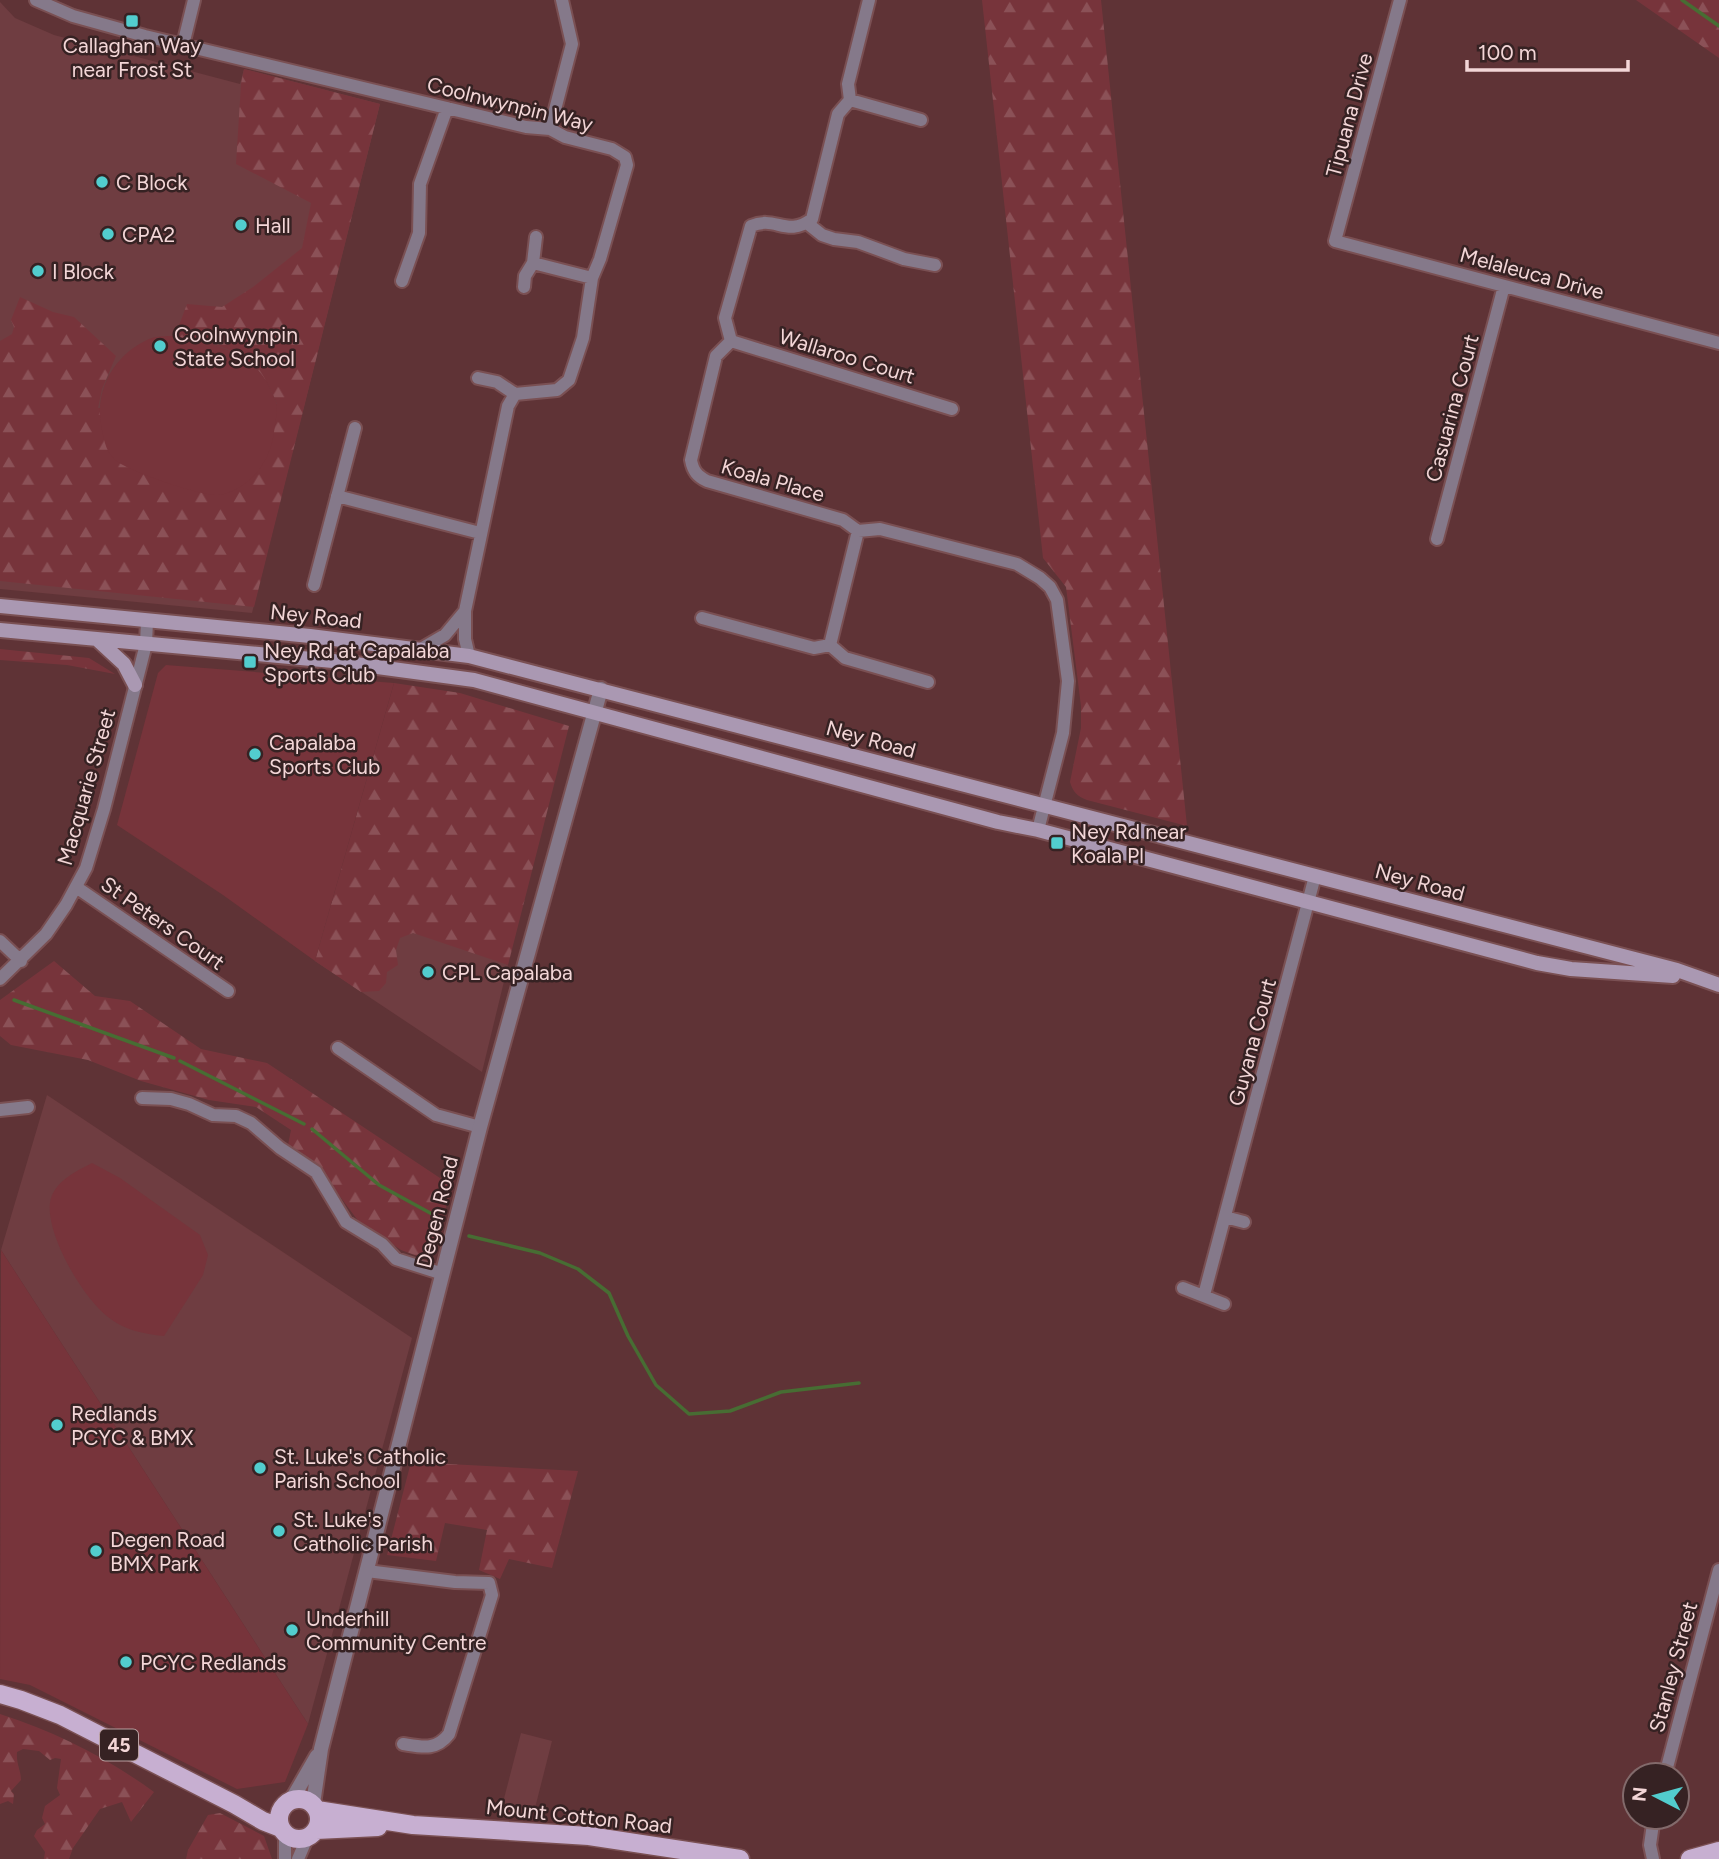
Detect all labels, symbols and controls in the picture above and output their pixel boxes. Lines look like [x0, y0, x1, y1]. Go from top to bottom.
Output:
marker: Callaghan Way near Frost St [124, 13, 140, 29]
scale bar [1467, 28, 1628, 72]
place label: Callaghan Way near Frost St [63, 33, 201, 82]
text: 100 m [1478, 40, 1537, 65]
street label: Tipuana Drive [1320, 50, 1378, 180]
street label: Coolnwynpin Way [424, 71, 596, 137]
place label: C Block [116, 170, 188, 195]
marker: C Block [94, 174, 110, 190]
place label: Hall [255, 213, 291, 238]
marker: Hall [233, 217, 249, 233]
place label: CPA2 [122, 222, 175, 247]
marker: CPA2 [100, 226, 116, 242]
street label: Melaleuca Drive [1457, 242, 1607, 304]
place label: I Block [52, 259, 115, 284]
marker: I Block [30, 263, 46, 279]
place label: Coolnwynpin State School [174, 322, 298, 371]
street label: Wallaroo Court [776, 323, 918, 389]
street label: Casuarina Court [1420, 331, 1484, 485]
marker: Coolnwynpin State School [152, 338, 168, 354]
street label: Koala Place [718, 453, 828, 507]
street label: Ney Road [269, 599, 363, 633]
place label: Ney Rd at Capalaba Sports Club [264, 638, 449, 687]
marker: Ney Rd at Capalaba Sports Club [242, 654, 258, 670]
street label: Macquarie Street [52, 706, 120, 868]
street label: Ney Road [823, 715, 919, 763]
place label: Capalaba Sports Club [269, 730, 380, 779]
marker: Capalaba Sports Club [247, 746, 263, 762]
place label: Ney Rd near Koala Pl [1071, 819, 1186, 868]
marker: Ney Rd near Koala Pl [1049, 835, 1065, 851]
street label: Ney Road [1372, 858, 1468, 906]
street label: St Peters Court [96, 871, 230, 975]
place label: CPL Capalaba [442, 960, 573, 985]
marker: CPL Capalaba [420, 964, 436, 980]
street label: Guyana Court [1223, 976, 1281, 1108]
street label: Degen Road [411, 1153, 463, 1271]
place label: Redlands PCYC & BMX [71, 1401, 194, 1450]
marker: Redlands PCYC & BMX [49, 1417, 65, 1433]
place label: St. Luke's Catholic Parish School [274, 1444, 446, 1493]
marker: St. Luke's Catholic Parish School [252, 1460, 268, 1476]
place label: St. Luke's Catholic Parish [293, 1507, 433, 1556]
marker: St. Luke's Catholic Parish [271, 1523, 287, 1539]
place label: Degen Road BMX Park [110, 1527, 225, 1576]
marker: Degen Road BMX Park [88, 1543, 104, 1559]
street label: Stanley Street [1644, 1599, 1702, 1735]
place label: Underhill Community Centre [306, 1606, 486, 1655]
marker: Underhill Community Centre [284, 1622, 300, 1638]
place label: PCYC Redlands [140, 1650, 286, 1675]
marker: PCYC Redlands [118, 1654, 134, 1670]
road number: 45 [100, 1730, 138, 1760]
north arrow [1621, 1761, 1691, 1831]
text: N [1627, 1786, 1652, 1803]
street label: Mount Cotton Road [485, 1794, 673, 1838]

